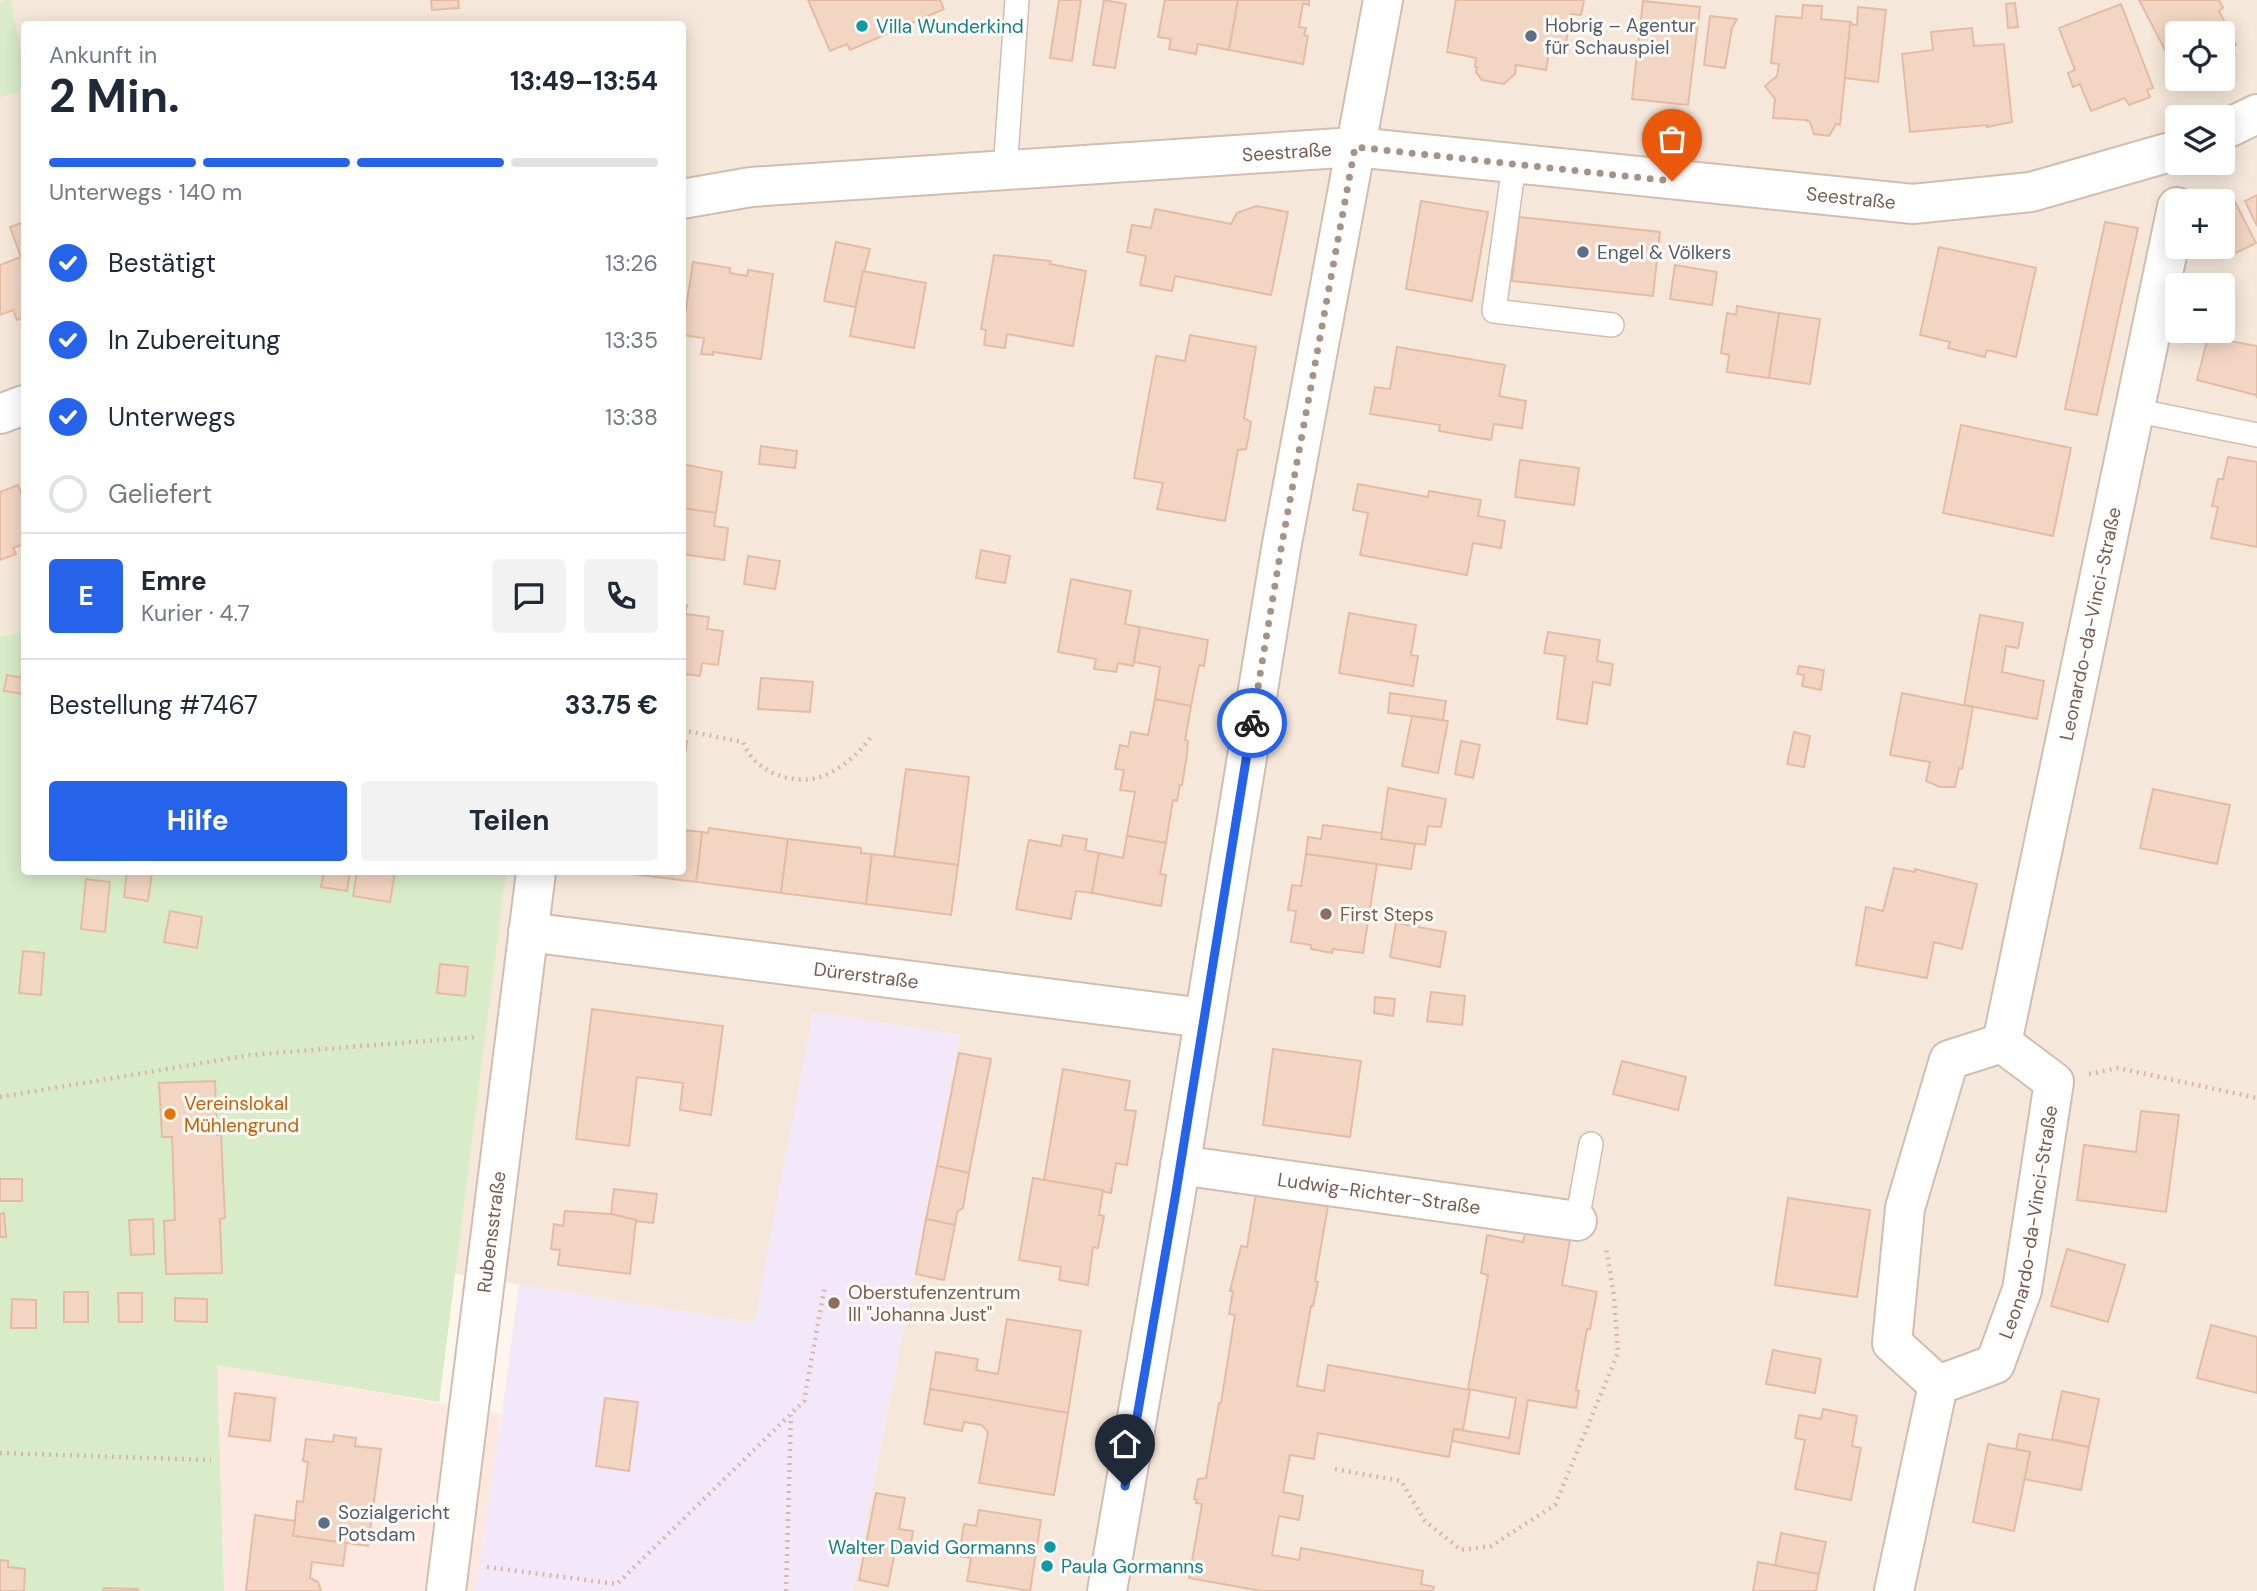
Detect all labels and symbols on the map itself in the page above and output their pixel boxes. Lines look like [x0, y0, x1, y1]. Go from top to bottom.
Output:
place label: Hobrig – Agentur für Schauspiel [1545, 13, 1696, 60]
place label: Villa Wunderkind [876, 14, 1024, 39]
marker: Villa Wunderkind [854, 18, 870, 34]
marker: Hobrig – Agentur für Schauspiel [1523, 28, 1539, 44]
pin [1642, 109, 1702, 181]
street label: Seestraße [1241, 136, 1332, 167]
street label: Seestraße [1805, 181, 1897, 215]
place label: Engel & Völkers [1597, 240, 1731, 265]
marker: Engel & Völkers [1575, 244, 1591, 260]
street label: Leonardo-da-Vinci-Straße [2053, 505, 2126, 743]
courier [1217, 688, 1287, 758]
place label: First Steps [1340, 902, 1434, 927]
marker: First Steps [1318, 906, 1334, 922]
street label: Dürerstraße [812, 956, 920, 994]
place label: Vereinslokal Mühlengrund [184, 1091, 299, 1138]
street label: Leonardo-da-Vinci-Straße [1993, 1104, 2063, 1342]
marker: Vereinslokal Mühlengrund [162, 1106, 178, 1122]
street label: Ludwig-Richter-Straße [1276, 1166, 1482, 1220]
street label: Rubensstraße [471, 1170, 511, 1294]
place label: Oberstufenzentrum III "Johanna Just" [848, 1280, 1020, 1327]
marker: Oberstufenzentrum III "Johanna Just" [826, 1295, 842, 1311]
pin [1095, 1414, 1155, 1486]
place label: Sozialgericht Potsdam [338, 1500, 450, 1547]
marker: Sozialgericht Potsdam [316, 1515, 332, 1531]
place label: Walter David Gormanns [828, 1535, 1036, 1560]
marker: Walter David Gormanns [1042, 1539, 1058, 1555]
place label: Paula Gormanns [1061, 1554, 1204, 1579]
marker: Paula Gormanns [1039, 1558, 1055, 1574]

